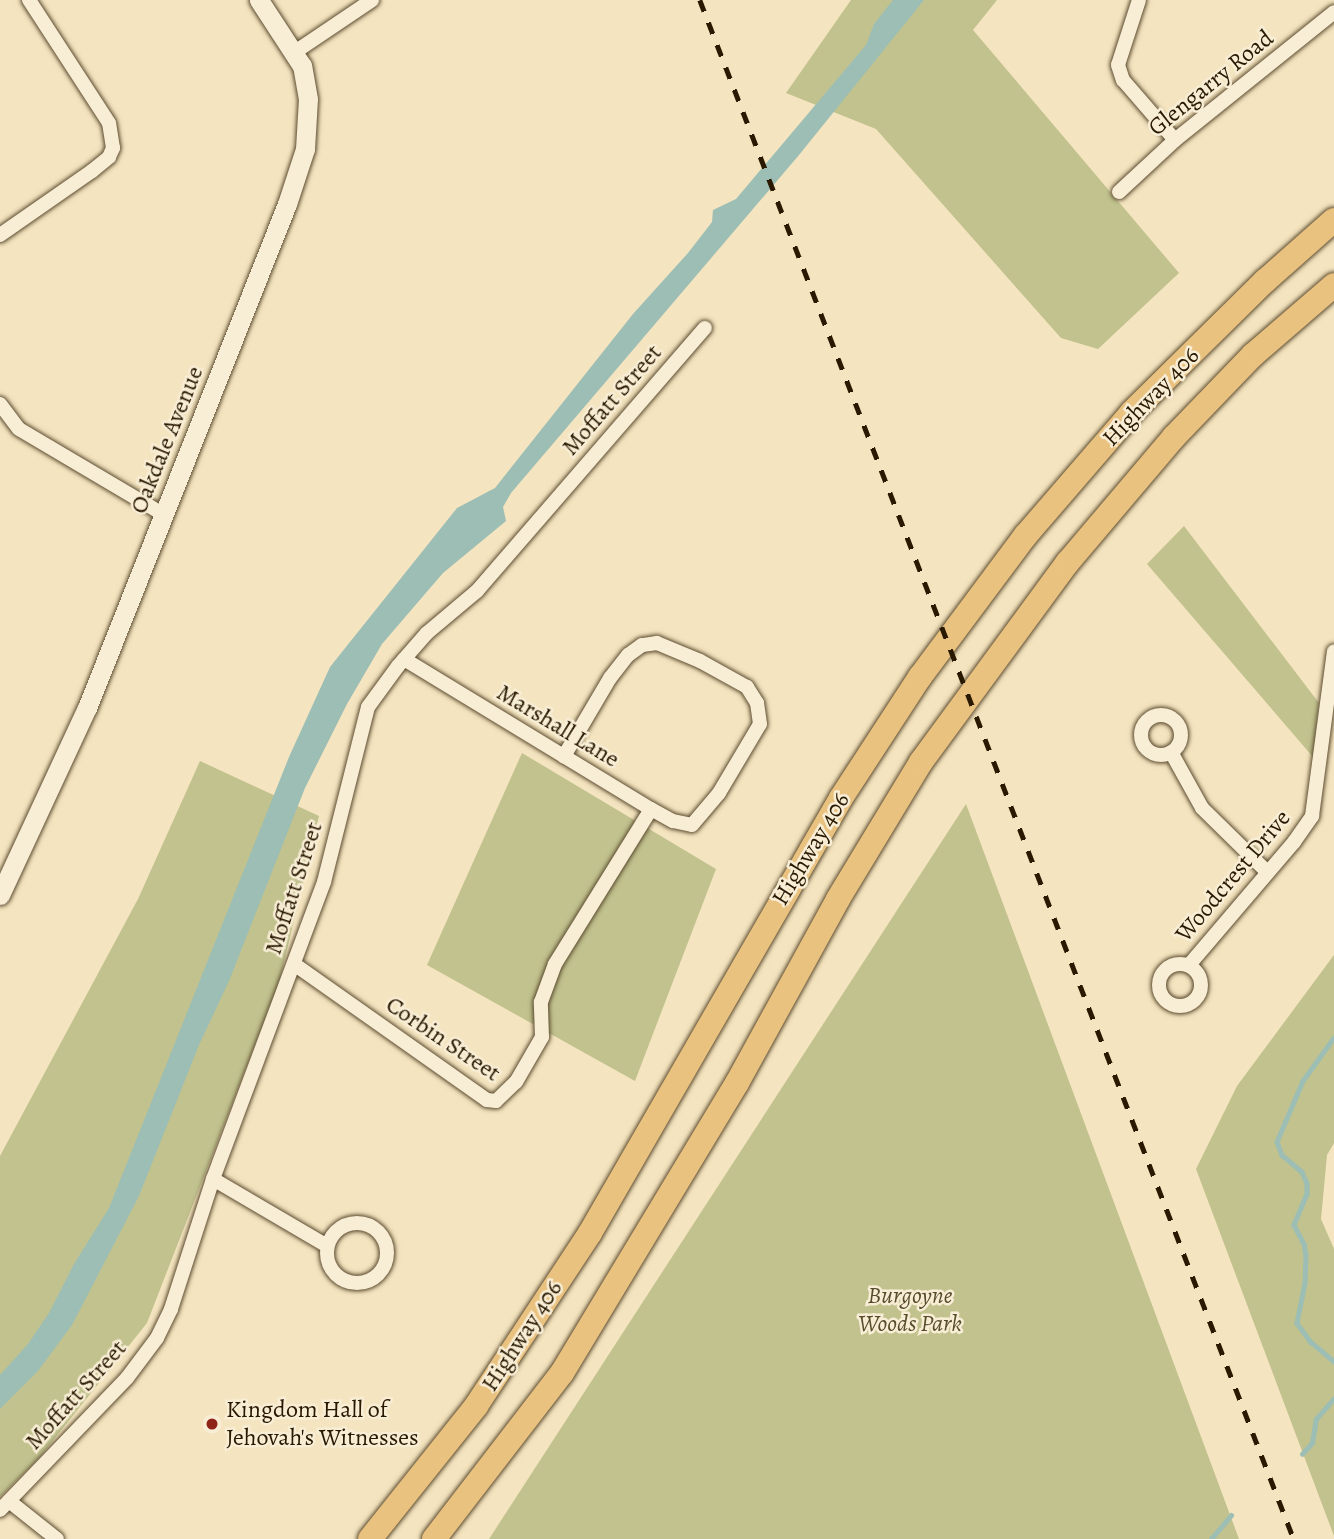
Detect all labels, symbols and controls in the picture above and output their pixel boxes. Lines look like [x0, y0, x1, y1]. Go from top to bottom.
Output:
street label: Glengarry Road [1143, 24, 1279, 142]
street label: Moffatt Street [556, 339, 668, 461]
street label: Highway 406 [1097, 342, 1205, 452]
street label: Oakdale Avenue [124, 362, 210, 518]
street label: Marshall Lane [492, 678, 624, 774]
street label: Highway 406 [766, 787, 856, 911]
street label: Woodcrest Drive [1169, 804, 1297, 948]
street label: Moffatt Street [259, 818, 329, 958]
street label: Corbin Street [380, 990, 506, 1088]
street label: Highway 406 [475, 1275, 569, 1397]
park label: Burgoyne Woods Park [858, 1282, 962, 1338]
street label: Moffatt Street [19, 1334, 133, 1456]
place label: Kingdom Hall of Jehovah's Witnesses [226, 1396, 419, 1452]
marker: Kingdom Hall of Jehovah's Witnesses [204, 1416, 220, 1432]

